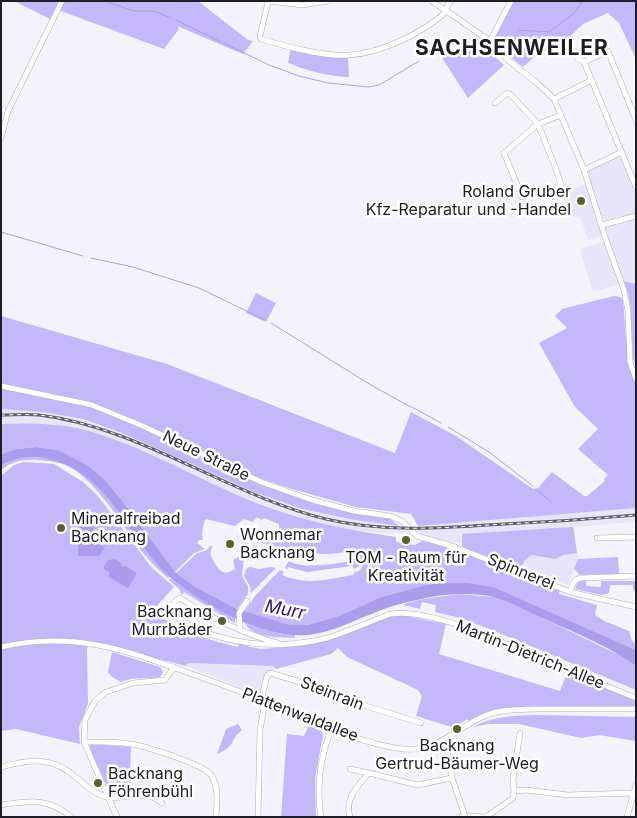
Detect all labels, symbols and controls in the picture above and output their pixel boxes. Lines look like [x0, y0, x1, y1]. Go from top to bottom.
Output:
district label: SACHSENWEILER [413, 36, 611, 62]
place label: Roland Gruber Kfz-Reparatur und -Handel [366, 182, 571, 220]
marker: Roland Gruber Kfz-Reparatur und -Handel [575, 195, 587, 207]
street label: Neue Straße [159, 427, 253, 485]
place label: Mineralfreibad Backnang [71, 509, 181, 547]
marker: Mineralfreibad Backnang [55, 522, 67, 534]
place label: Wonnemar Backnang [240, 525, 322, 563]
marker: TOM - Raum für Kreativität [400, 534, 412, 546]
marker: Wonnemar Backnang [224, 538, 236, 550]
place label: TOM - Raum für Kreativität [345, 548, 467, 586]
street label: Spinnerei [484, 550, 558, 594]
water label: Murr [263, 596, 307, 624]
place label: Backnang Murrbäder [131, 602, 212, 640]
marker: Backnang Murrbäder [216, 615, 228, 627]
street label: Martin-Dietrich-Allee [453, 616, 607, 694]
street label: Steinrain [298, 673, 366, 715]
street label: Plattenwaldallee [239, 684, 361, 746]
marker: Backnang Gertrud-Bäumer-Weg [451, 723, 463, 735]
place label: Backnang Gertrud-Bäumer-Weg [375, 736, 539, 774]
place label: Backnang Föhrenbühl [108, 764, 193, 802]
marker: Backnang Föhrenbühl [92, 777, 104, 789]

